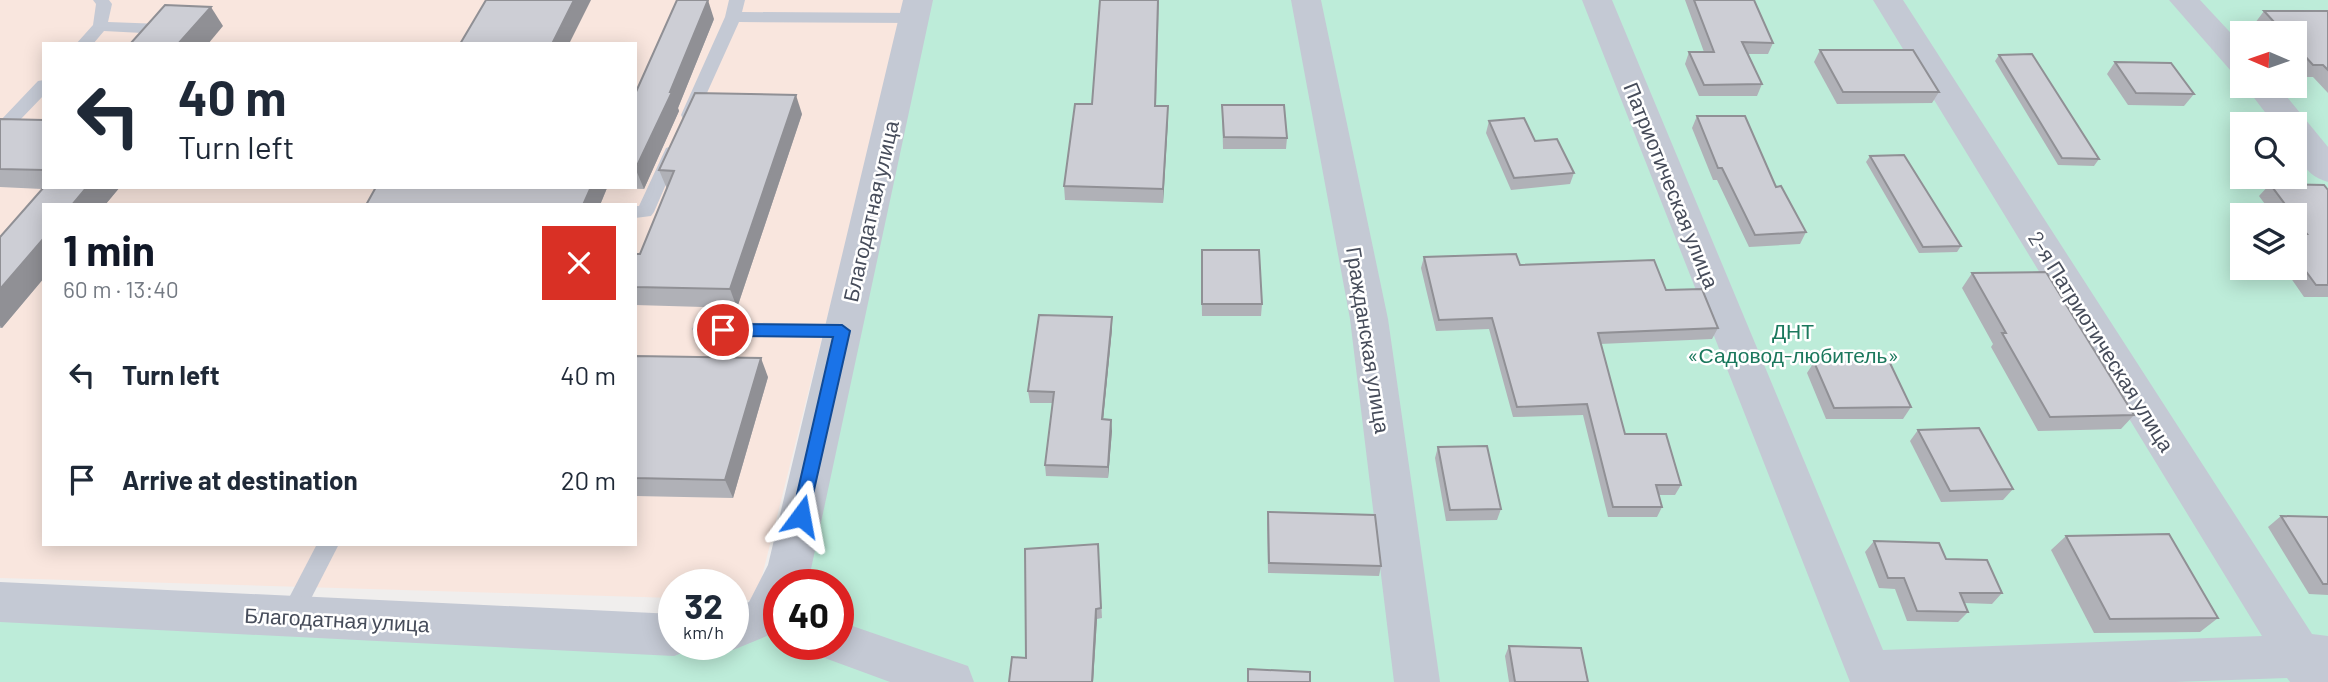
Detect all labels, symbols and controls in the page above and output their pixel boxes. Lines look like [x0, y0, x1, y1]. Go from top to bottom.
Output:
north arrow [2230, 21, 2306, 98]
map controls [2230, 21, 2307, 280]
text: 40 m [178, 67, 286, 126]
icon: left [63, 70, 154, 161]
street label: Патриотическая улица [1619, 78, 1725, 292]
button: search [2230, 112, 2307, 189]
street label: Благодатная улица [837, 117, 903, 304]
text: Turn left [178, 127, 295, 165]
button: layers [2230, 203, 2307, 280]
text: 1 min [63, 224, 155, 274]
button: close [542, 226, 616, 300]
street label: 2-я Патриотическая улица [2024, 226, 2180, 456]
street label: Гражданская улица [1342, 245, 1396, 435]
text: 60 m · 13:40 [63, 275, 179, 303]
pin [693, 300, 753, 360]
icon: arrive [704, 311, 742, 349]
park label: ДНТ «Садовод-любитель» [1687, 318, 1899, 367]
icon: left [63, 356, 101, 394]
text: Turn left [122, 359, 220, 390]
text: 40 m [560, 359, 616, 390]
icon: arrive [63, 461, 101, 499]
text: Arrive at destination [122, 464, 358, 495]
text: 20 m [561, 464, 616, 495]
position arrow [764, 479, 838, 553]
speed limit sign: 40 [763, 569, 854, 660]
text: 32 [684, 584, 723, 626]
street label: Благодатная улица [244, 602, 431, 636]
text: km/h [683, 621, 724, 643]

